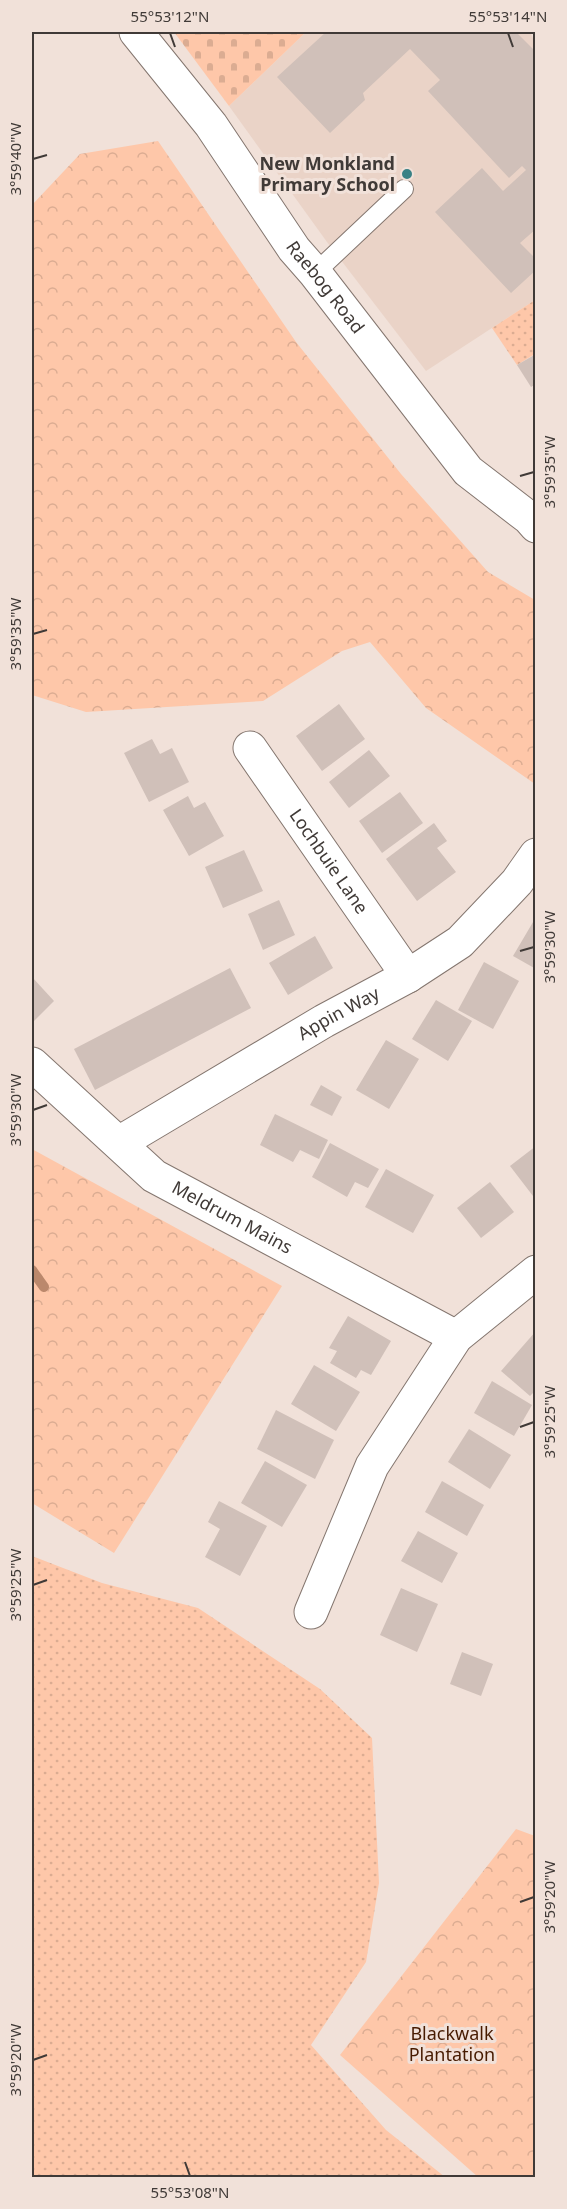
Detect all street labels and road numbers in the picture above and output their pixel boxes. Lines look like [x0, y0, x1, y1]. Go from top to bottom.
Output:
street label: Raebog Road [281, 236, 370, 338]
street label: Lochbuie Lane [285, 804, 374, 918]
street label: Appin Way [293, 980, 384, 1045]
street label: Meldrum Mains [168, 1175, 297, 1259]

